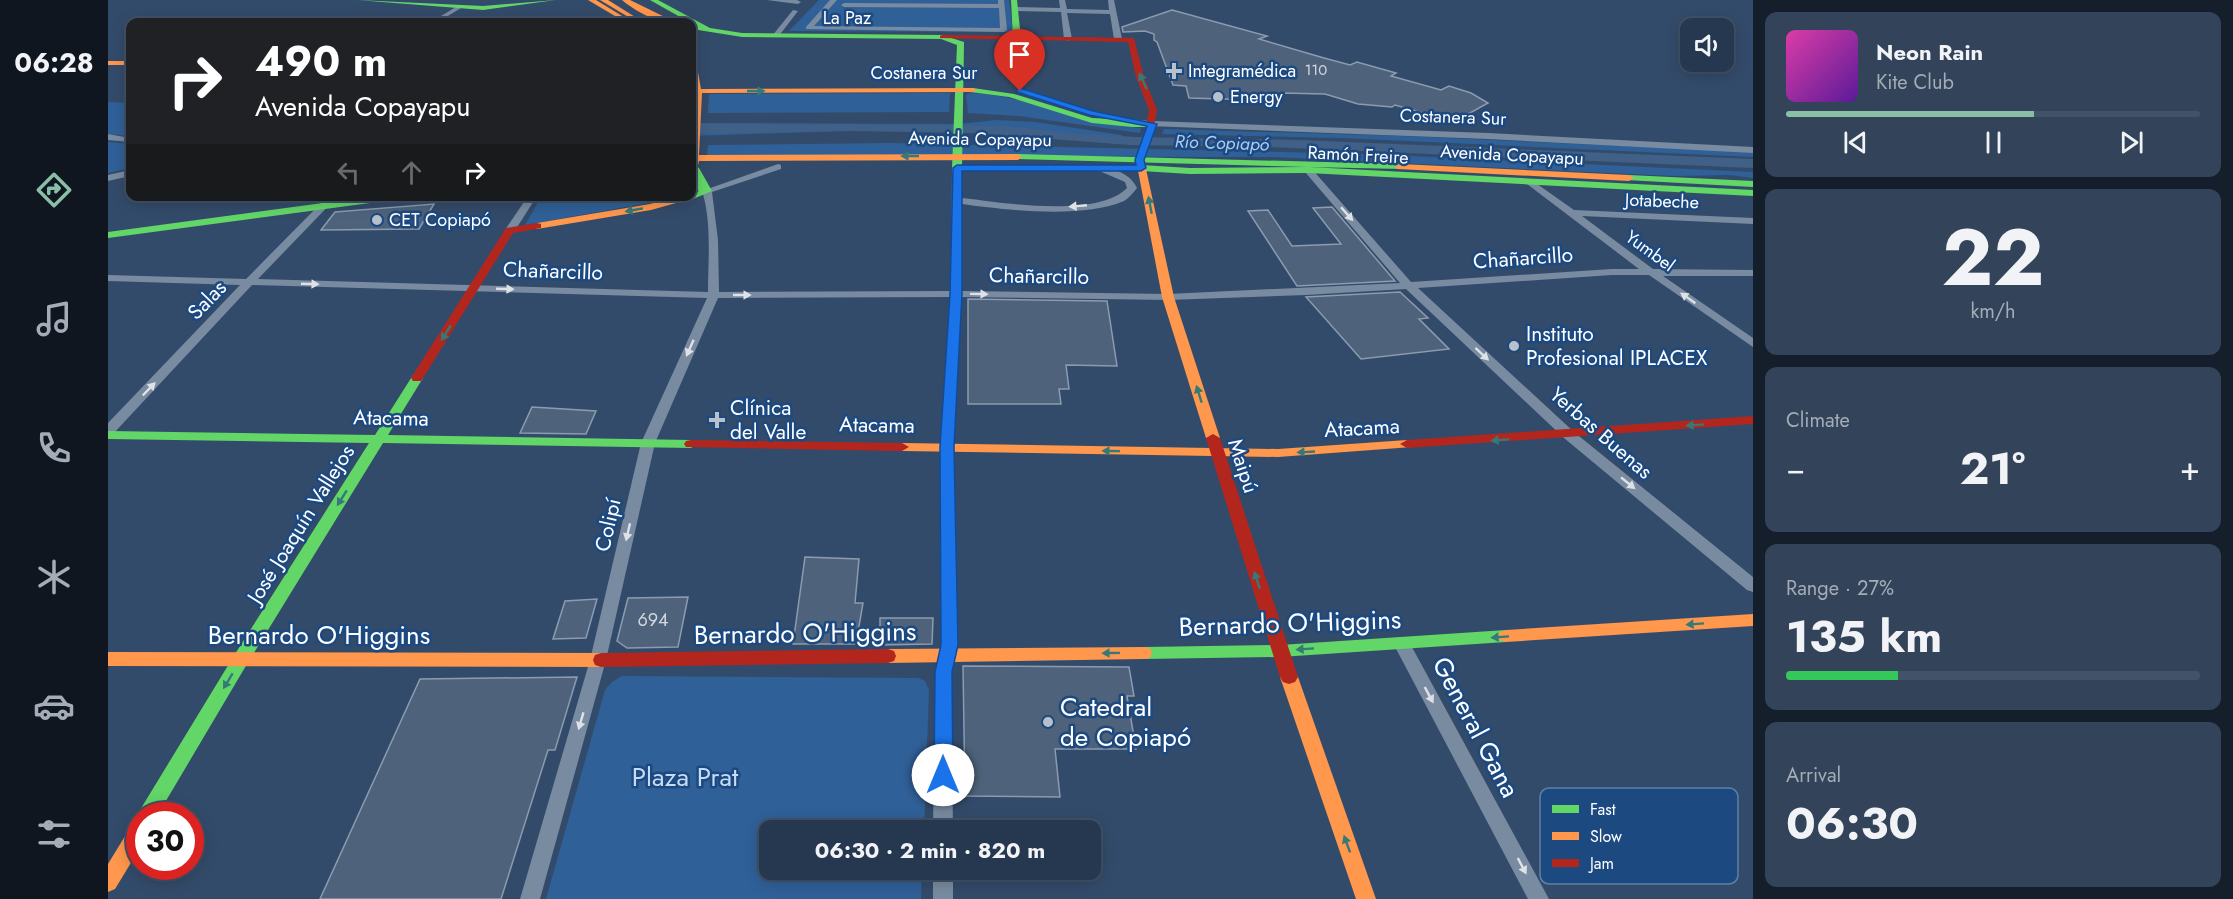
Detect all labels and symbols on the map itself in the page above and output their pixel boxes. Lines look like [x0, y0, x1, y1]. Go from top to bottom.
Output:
street label: La Paz [823, 5, 872, 31]
pin [994, 29, 1045, 91]
place label: Integramédica [1188, 58, 1296, 84]
house number: 110 [1305, 59, 1327, 81]
street label: Costanera Sur [871, 60, 978, 86]
marker: Integramédica [1165, 62, 1183, 80]
one-way arrow [1139, 72, 1148, 89]
place label: Energy [1230, 84, 1283, 110]
one-way arrow [747, 86, 766, 96]
marker: Energy [1211, 90, 1225, 104]
street label: Costanera Sur [1399, 102, 1508, 132]
street label: Avenida Copayapu [908, 125, 1052, 153]
water label: Río Copiapó [1174, 128, 1270, 158]
street label: Avenida Copayapu [1440, 138, 1584, 172]
street label: Ramón Freire [1307, 139, 1409, 171]
one-way arrow [901, 151, 920, 161]
street label: Jotabeche [1623, 187, 1699, 215]
one-way arrow [1144, 196, 1154, 215]
one-way arrow [1068, 201, 1087, 211]
one-way arrow [624, 206, 643, 215]
one-way arrow [1340, 206, 1353, 222]
place label: CET Copiapó [389, 207, 491, 233]
marker: CET Copiapó [370, 213, 384, 227]
street label: Yumbel [1620, 224, 1680, 278]
street label: Chañarcillo [1472, 240, 1574, 276]
street label: Chañarcillo [502, 254, 604, 288]
street label: Chañarcillo [989, 260, 1089, 292]
street label: Salas [181, 273, 233, 327]
one-way arrow [301, 279, 320, 288]
one-way arrow [496, 285, 515, 294]
one-way arrow [733, 290, 752, 300]
one-way arrow [970, 290, 989, 299]
one-way arrow [1680, 292, 1696, 304]
place label: Instituto Profesional IPLACEX [1526, 319, 1708, 373]
one-way arrow [441, 325, 452, 341]
marker: Instituto Profesional IPLACEX [1507, 339, 1521, 353]
one-way arrow [685, 340, 695, 358]
one-way arrow [1474, 347, 1489, 360]
street label: Yerbas Buenas [1543, 380, 1659, 486]
one-way arrow [141, 383, 155, 397]
one-way arrow [1193, 385, 1203, 403]
place label: Clínica del Valle [730, 393, 806, 447]
street label: Atacama [353, 402, 429, 434]
street label: Atacama [839, 409, 915, 441]
marker: Clínica del Valle [708, 411, 726, 429]
street label: Atacama [1323, 411, 1401, 445]
one-way arrow [1685, 420, 1704, 430]
street label: Maipú [1220, 435, 1266, 497]
one-way arrow [1491, 435, 1510, 444]
street label: José Joaquín Vallejos [238, 439, 362, 612]
one-way arrow [1101, 446, 1120, 456]
one-way arrow [1296, 448, 1315, 457]
one-way arrow [1620, 477, 1636, 490]
one-way arrow [337, 490, 348, 506]
street label: Colipí [587, 494, 629, 554]
one-way arrow [622, 523, 632, 541]
one-way arrow [1252, 571, 1262, 589]
street label: Bernardo O'Higgins [1178, 600, 1402, 646]
house number: 694 [637, 607, 669, 633]
street label: Bernardo O'Higgins [693, 612, 917, 654]
street label: Bernardo O'Higgins [208, 616, 430, 654]
one-way arrow [1685, 619, 1704, 628]
one-way arrow [1491, 632, 1510, 641]
one-way arrow [1296, 645, 1315, 654]
one-way arrow [1101, 648, 1120, 658]
street label: General Gana [1423, 650, 1529, 804]
one-way arrow [222, 673, 233, 689]
one-way arrow [1424, 686, 1434, 703]
place label: Catedral de Copiapó [1060, 688, 1191, 756]
one-way arrow [576, 712, 585, 730]
marker: Catedral de Copiapó [1041, 715, 1055, 729]
position arrow [911, 743, 975, 807]
park label: Plaza Prat [632, 758, 739, 796]
legend [1540, 788, 1738, 884]
text: Fast [1590, 798, 1616, 821]
speed limit sign: 30 [126, 802, 204, 880]
text: Slow [1590, 825, 1622, 848]
one-way arrow [1341, 835, 1351, 853]
text: Jam [1588, 852, 1614, 875]
one-way arrow [1517, 858, 1527, 875]

